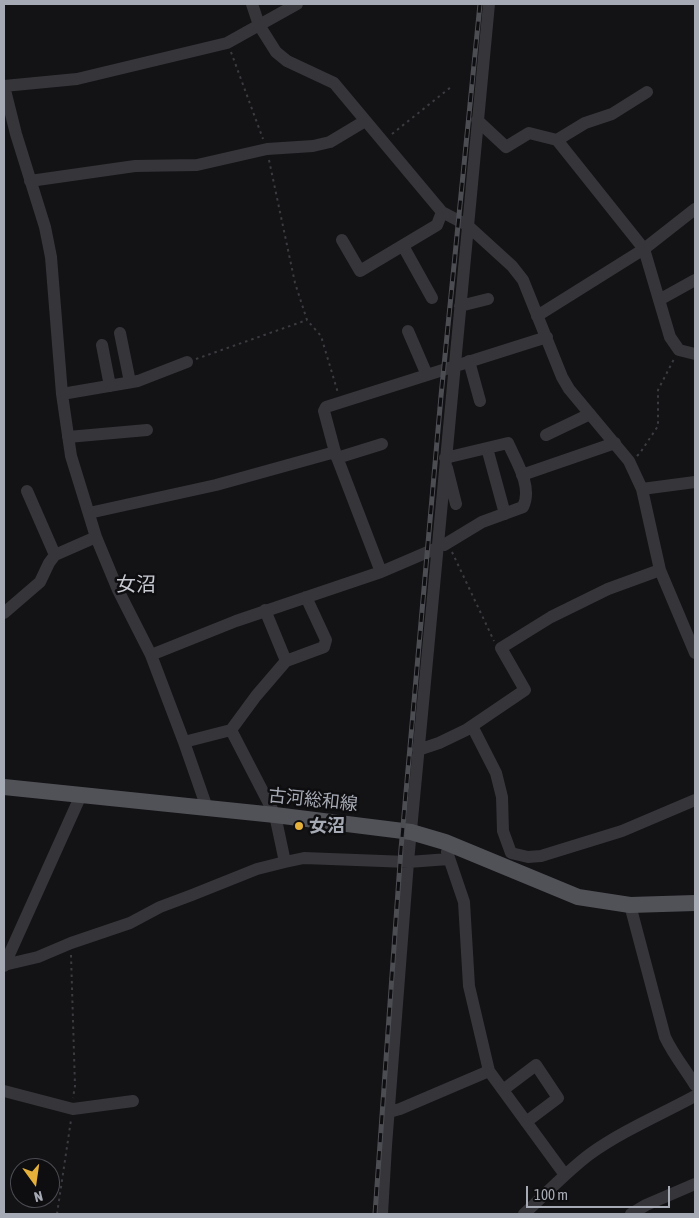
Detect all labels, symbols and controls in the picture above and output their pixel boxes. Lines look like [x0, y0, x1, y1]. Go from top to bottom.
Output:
district label: 女沼 [116, 573, 156, 597]
street label: 古河総和線 [267, 785, 359, 815]
place label: 女沼 [309, 815, 345, 837]
marker: 女沼 [293, 820, 305, 832]
north arrow [10, 1158, 60, 1208]
scale bar [529, 1176, 673, 1208]
text: 100 m [534, 1186, 568, 1203]
text: N [32, 1188, 44, 1205]

